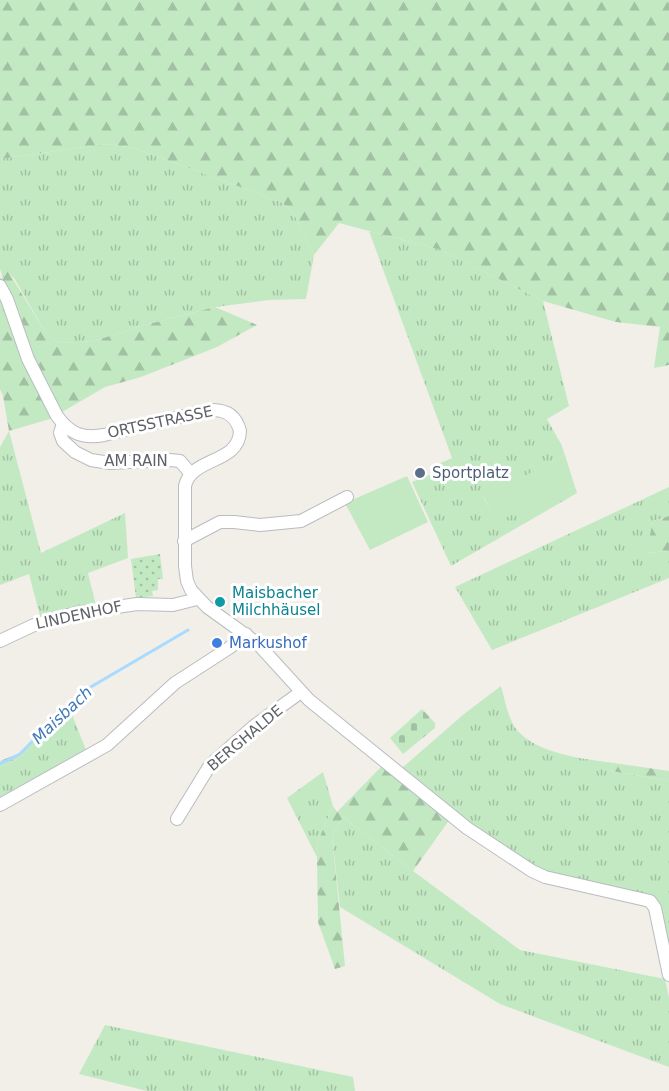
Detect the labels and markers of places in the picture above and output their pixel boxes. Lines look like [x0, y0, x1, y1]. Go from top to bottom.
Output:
place label: Sportplatz [432, 464, 509, 482]
marker: Sportplatz [413, 466, 427, 480]
place label: Maisbacher Milchhäusel [232, 584, 320, 619]
marker: Maisbacher Milchhäusel [213, 595, 227, 609]
place label: Markushof [229, 634, 308, 652]
marker: Markushof [210, 636, 224, 650]

